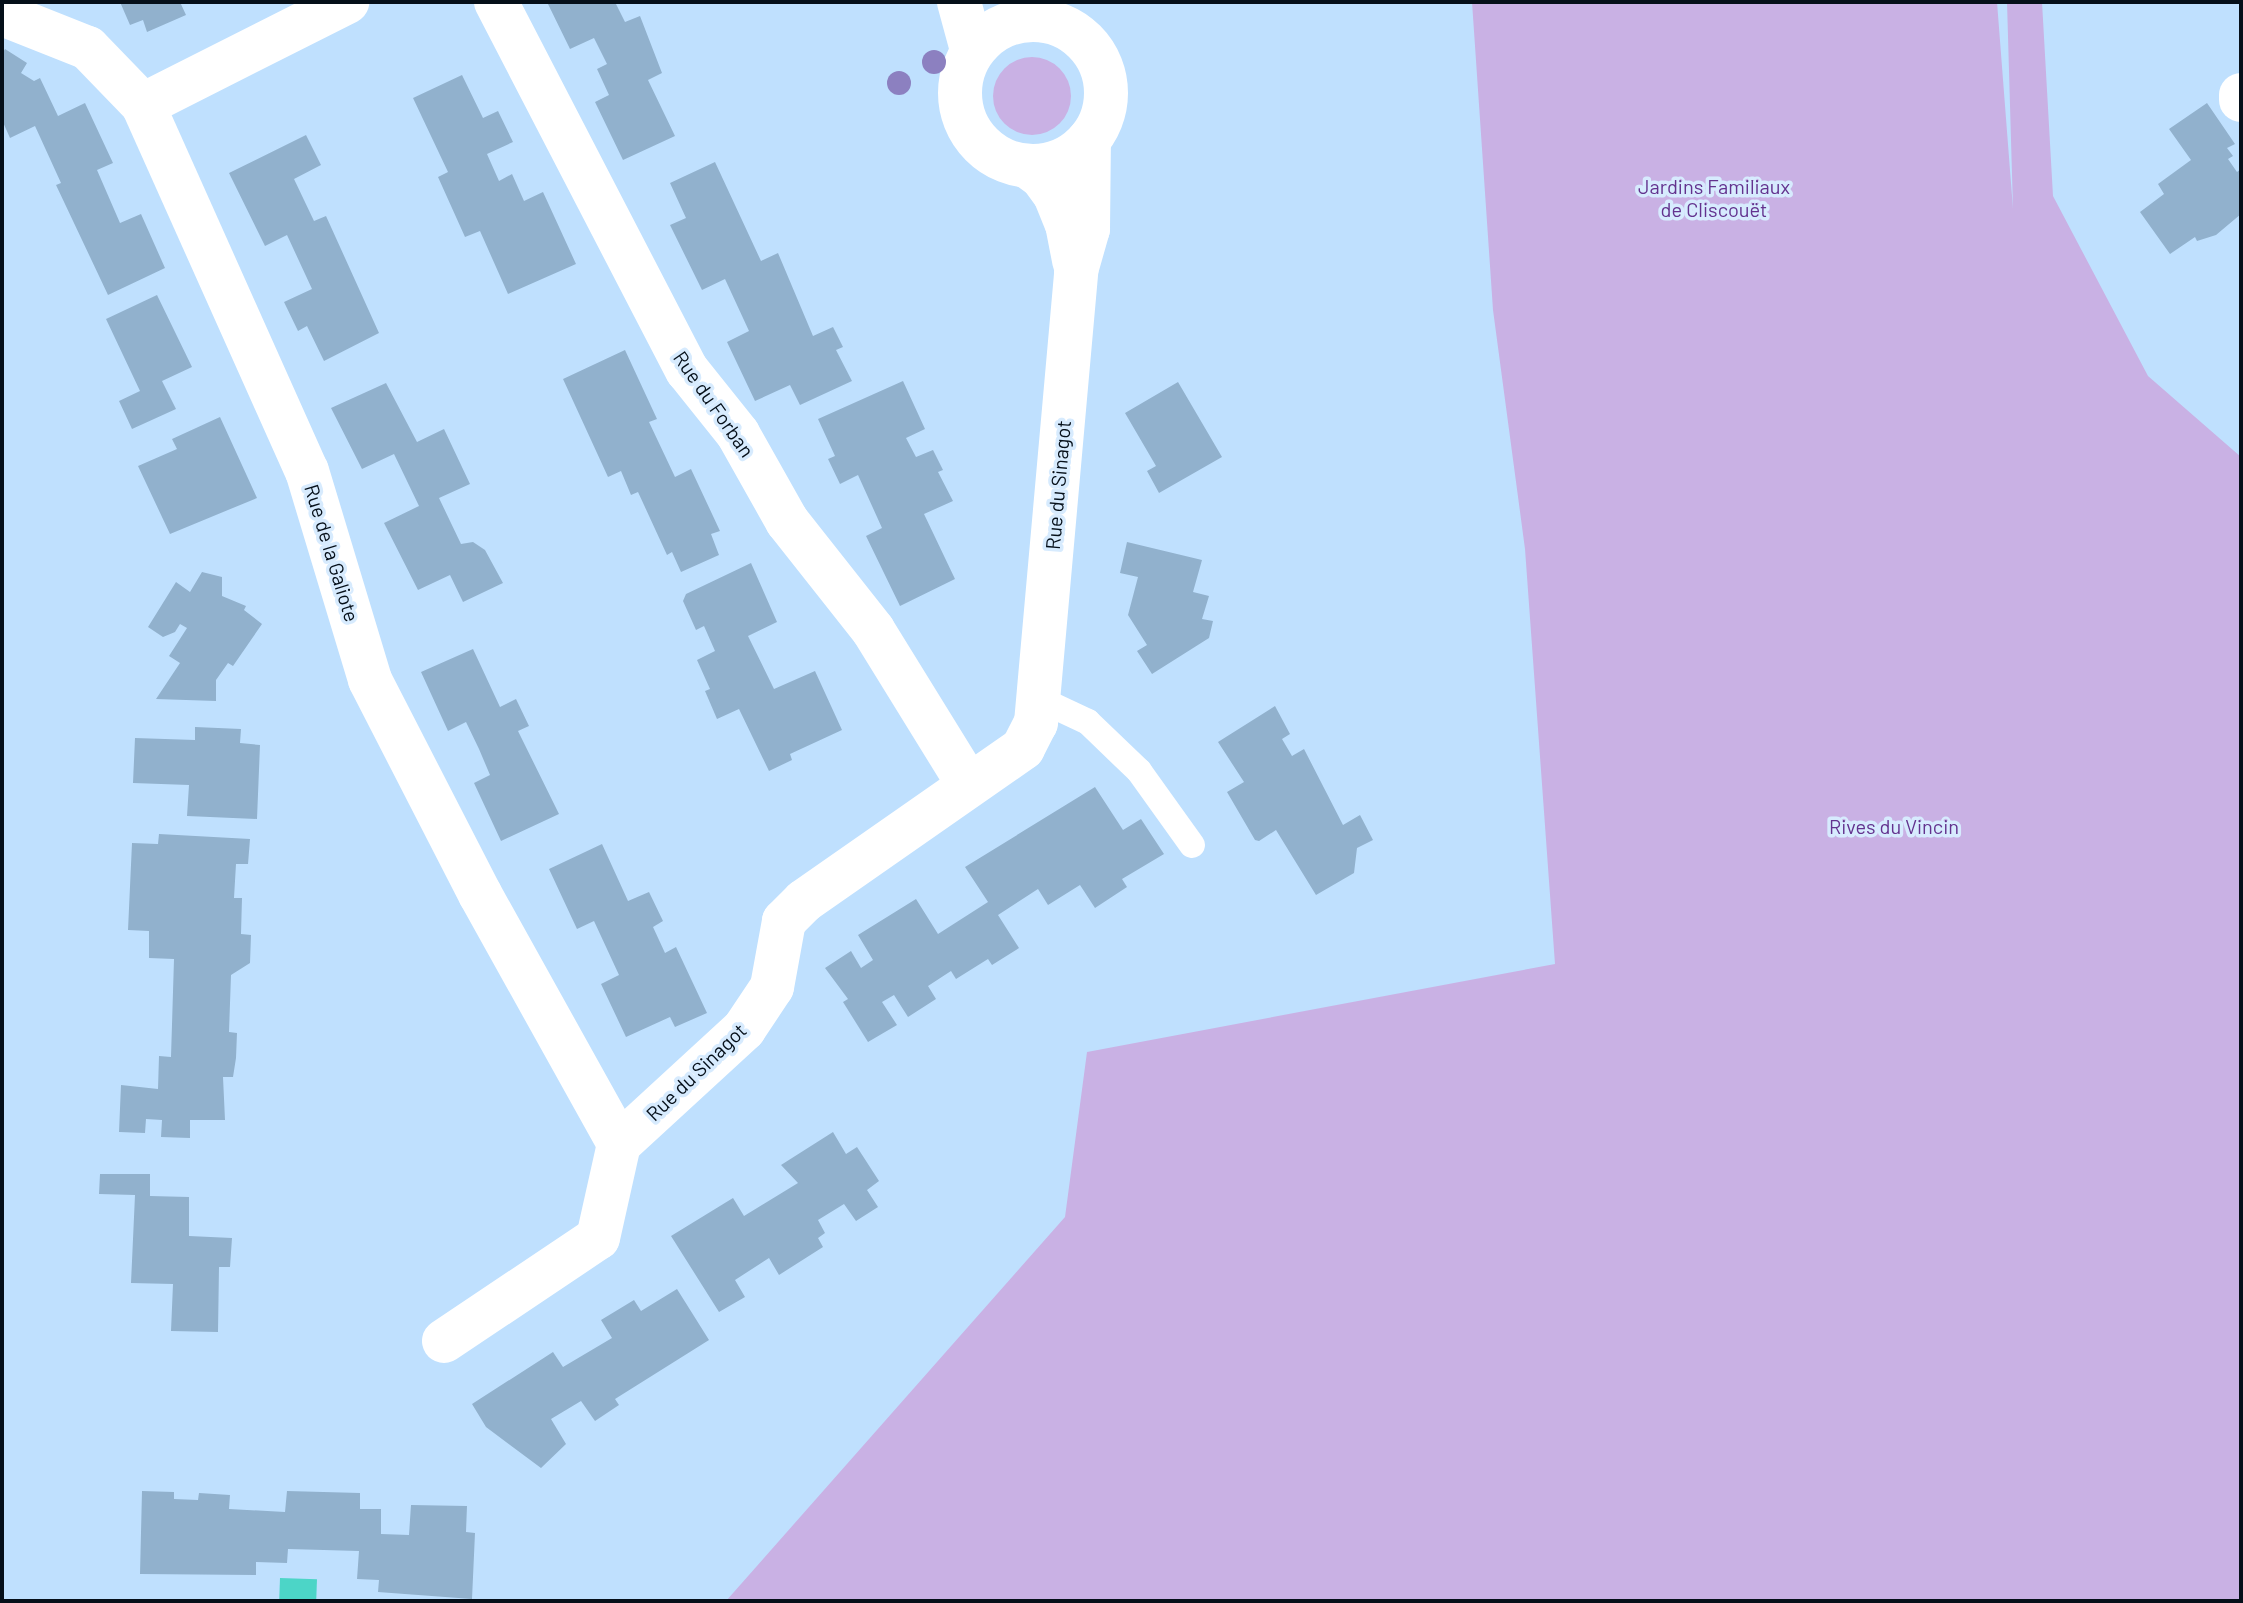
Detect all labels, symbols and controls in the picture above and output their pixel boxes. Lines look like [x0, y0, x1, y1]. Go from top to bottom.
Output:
park label: Jardins Familiaux de Cliscouët [1638, 175, 1790, 222]
street label: Rue du Forban [669, 346, 759, 462]
street label: Rue du Sinagot [1040, 419, 1076, 551]
street label: Rue de la Galiote [300, 481, 364, 625]
park label: Rives du Vincin [1829, 814, 1959, 838]
street label: Rue du Sinagot [641, 1018, 751, 1126]

